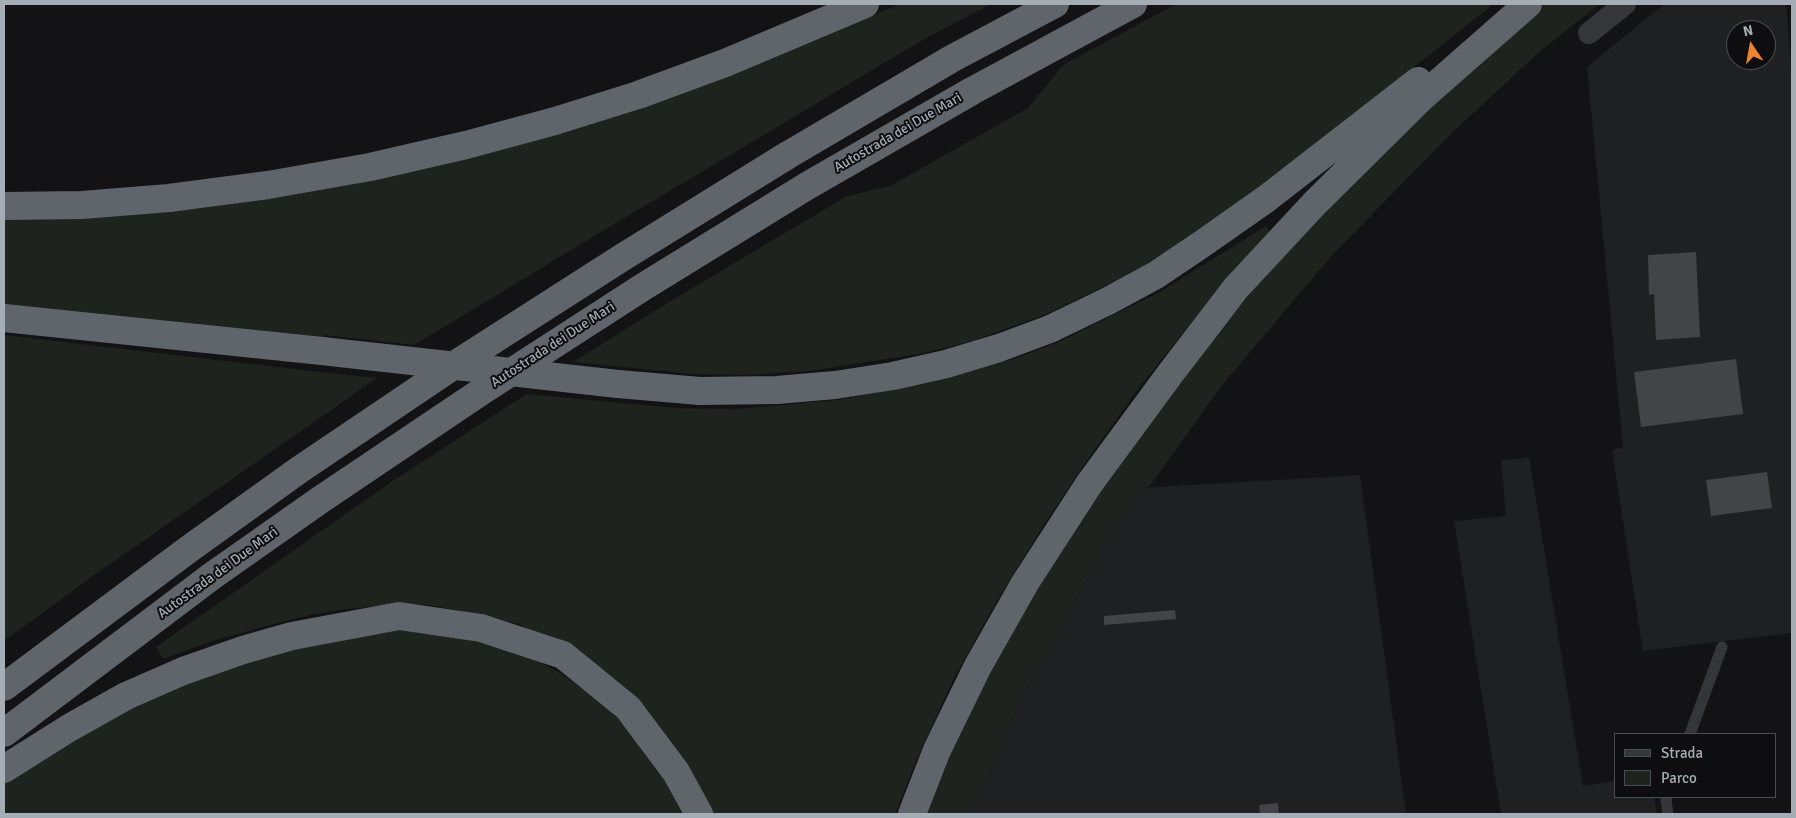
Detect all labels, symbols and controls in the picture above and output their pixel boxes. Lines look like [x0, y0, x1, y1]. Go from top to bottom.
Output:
north arrow [1726, 20, 1776, 70]
text: N [1741, 21, 1755, 40]
street label: Autostrada dei Due Mari [831, 90, 965, 176]
street label: Autostrada dei Due Mari [488, 299, 618, 391]
street label: Autostrada dei Due Mari [155, 524, 281, 622]
legend [1614, 733, 1776, 798]
text: Strada [1661, 744, 1703, 762]
text: Parco [1661, 769, 1697, 787]

